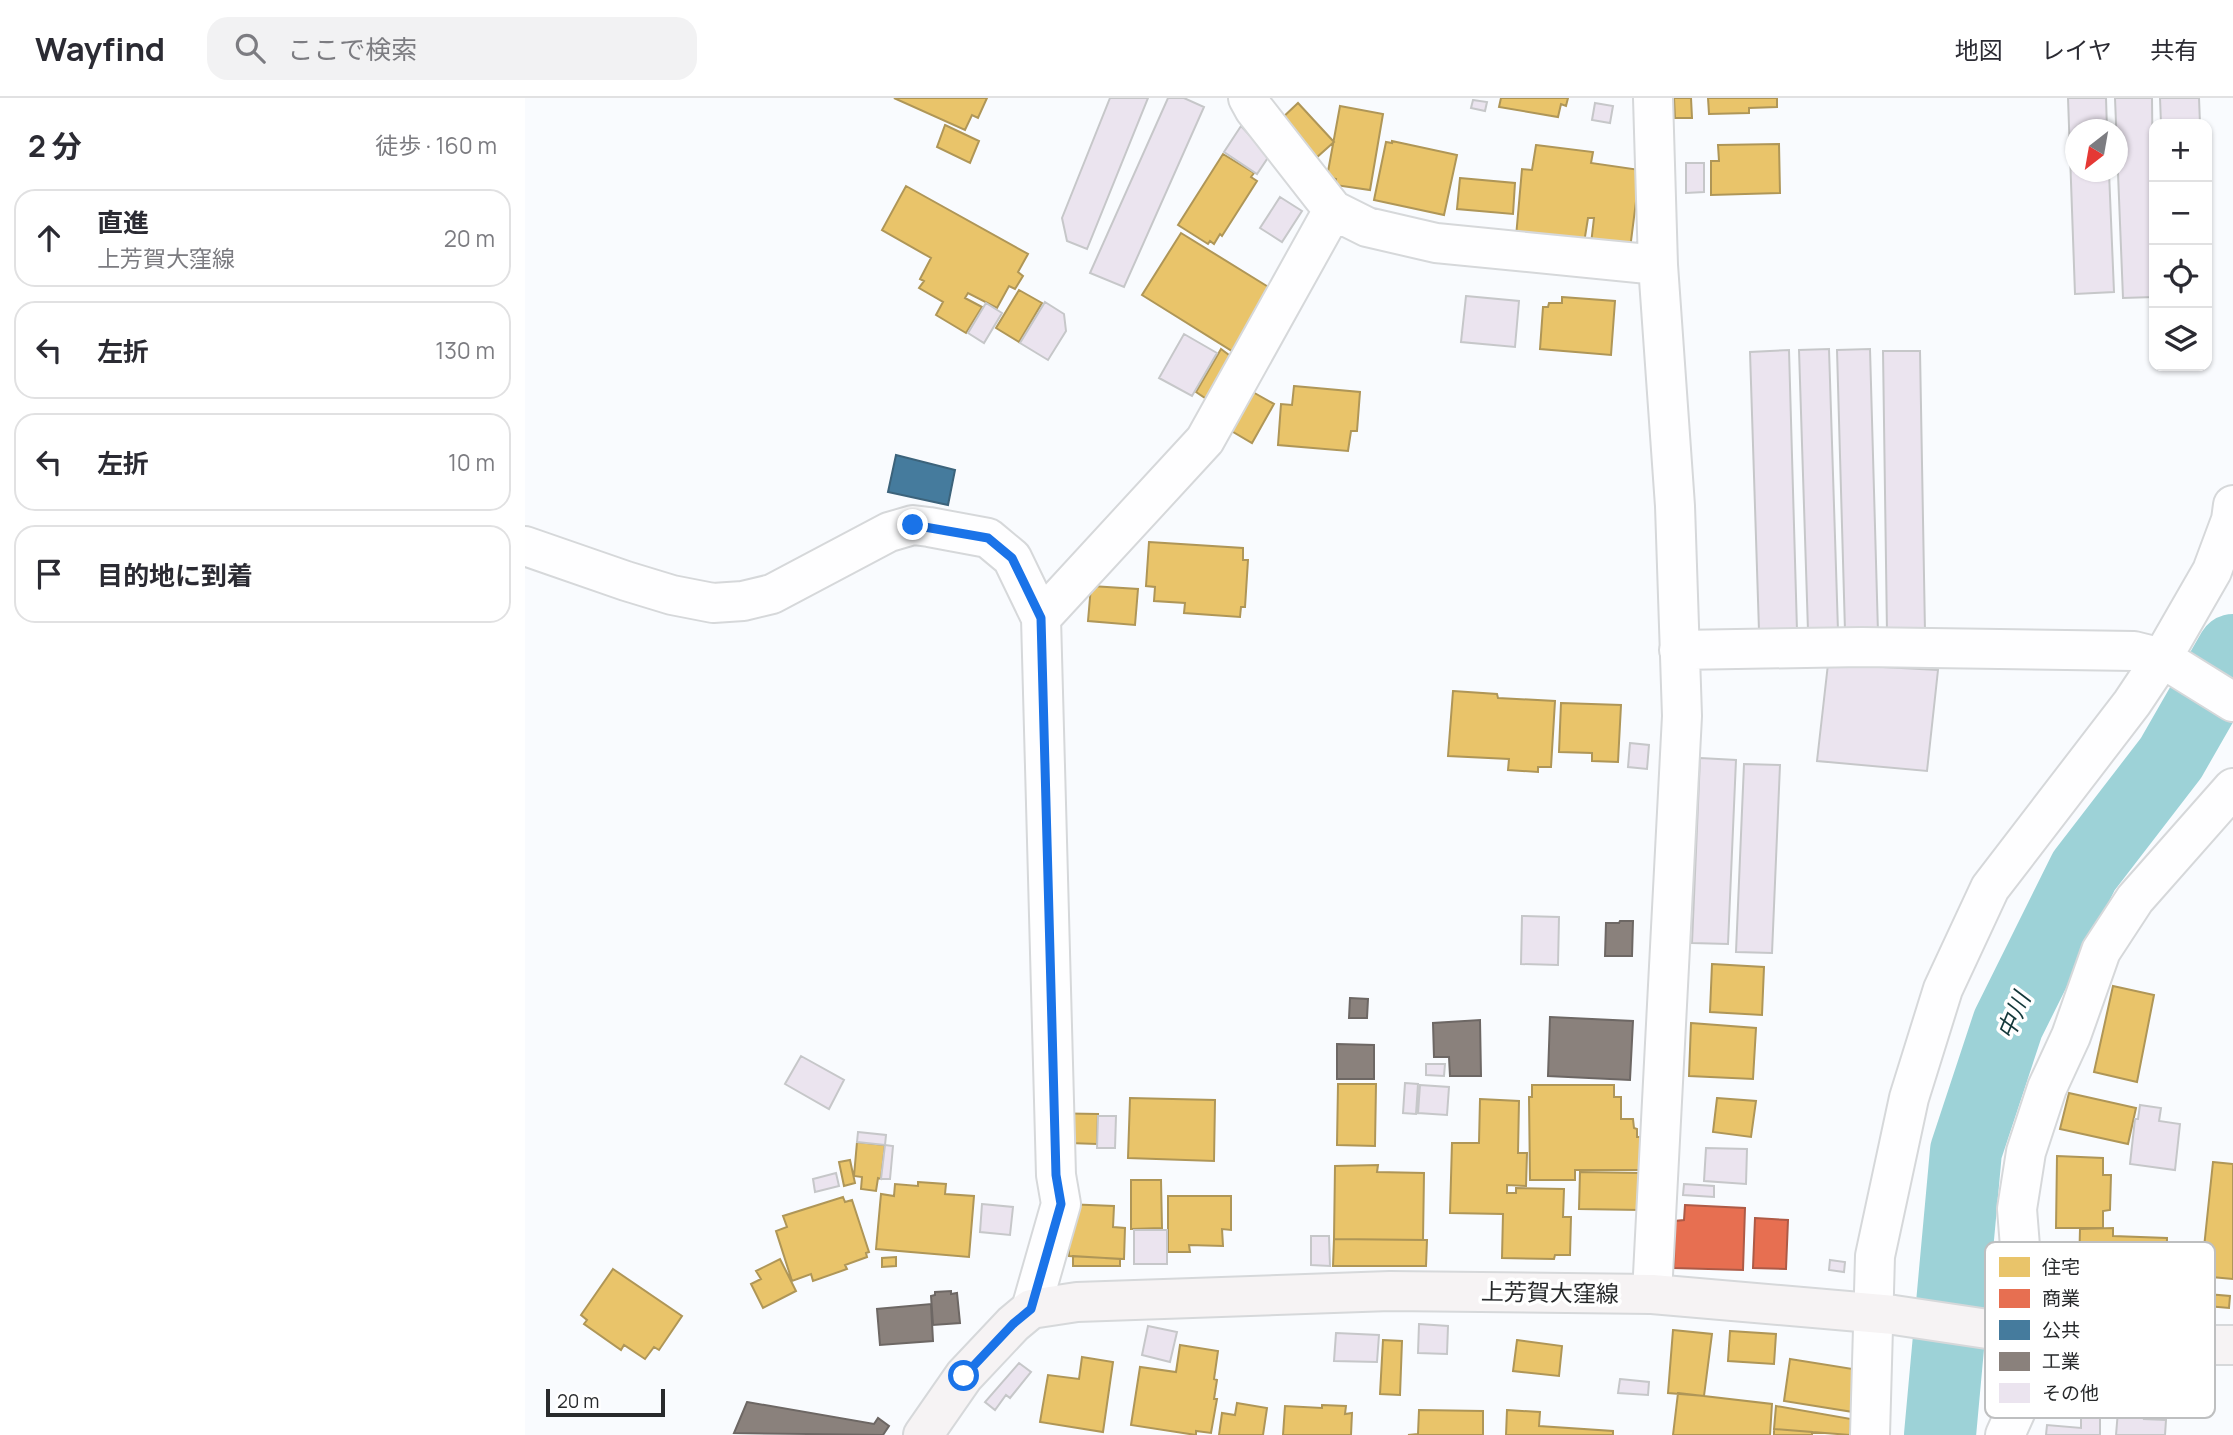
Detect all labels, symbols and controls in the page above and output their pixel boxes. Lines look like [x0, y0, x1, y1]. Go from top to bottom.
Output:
search box [207, 17, 697, 80]
text: Wayfind [35, 26, 165, 71]
icon: search [231, 29, 269, 67]
text: ここで検索 [287, 31, 417, 67]
text: 地図 [1955, 33, 2003, 66]
text: レイヤ [2041, 33, 2112, 66]
text: 共有 [2150, 33, 2198, 66]
north arrow [2065, 119, 2128, 182]
map controls [2149, 119, 2212, 371]
button: + [2149, 119, 2212, 182]
text: 2 分 [28, 125, 82, 166]
text: 徒歩 · 160 m [375, 129, 497, 161]
button: − [2149, 182, 2212, 245]
text: 直進 [97, 204, 149, 240]
icon: ahead [30, 219, 68, 257]
text: 20 m [444, 222, 495, 254]
text: 上芳賀大窪線 [97, 242, 235, 274]
button: locate [2149, 245, 2212, 308]
button: layers [2149, 308, 2212, 371]
icon: left [30, 331, 68, 369]
text: 左折 [97, 333, 149, 369]
text: 130 m [435, 334, 495, 366]
icon: left [30, 443, 68, 481]
text: 左折 [97, 445, 149, 481]
text: 10 m [448, 446, 495, 478]
route end [897, 509, 928, 540]
icon: arrive [30, 555, 68, 593]
text: 目的地に到着 [97, 557, 253, 593]
water label: 中川 [1988, 984, 2038, 1044]
legend [1985, 1242, 2215, 1418]
text: 住宅 [2042, 1254, 2080, 1280]
street label: 上芳賀大窪線 [1481, 1275, 1619, 1309]
text: 商業 [2042, 1285, 2080, 1311]
text: 公共 [2042, 1317, 2080, 1343]
text: 工業 [2042, 1348, 2080, 1374]
route start [948, 1360, 979, 1391]
text: その他 [2042, 1380, 2099, 1406]
scale bar [546, 1386, 665, 1418]
text: 20 m [557, 1388, 599, 1414]

